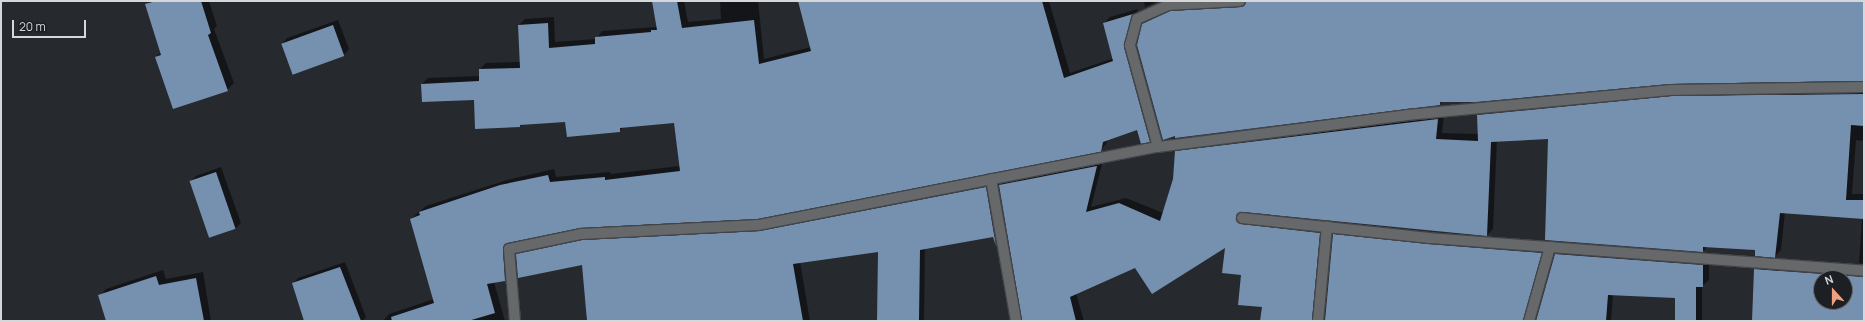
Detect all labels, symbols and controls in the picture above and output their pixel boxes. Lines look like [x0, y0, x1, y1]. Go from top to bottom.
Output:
scale bar [14, 12, 88, 38]
text: 20 m [19, 18, 46, 35]
north arrow [1813, 270, 1853, 310]
text: N [1823, 271, 1835, 288]

